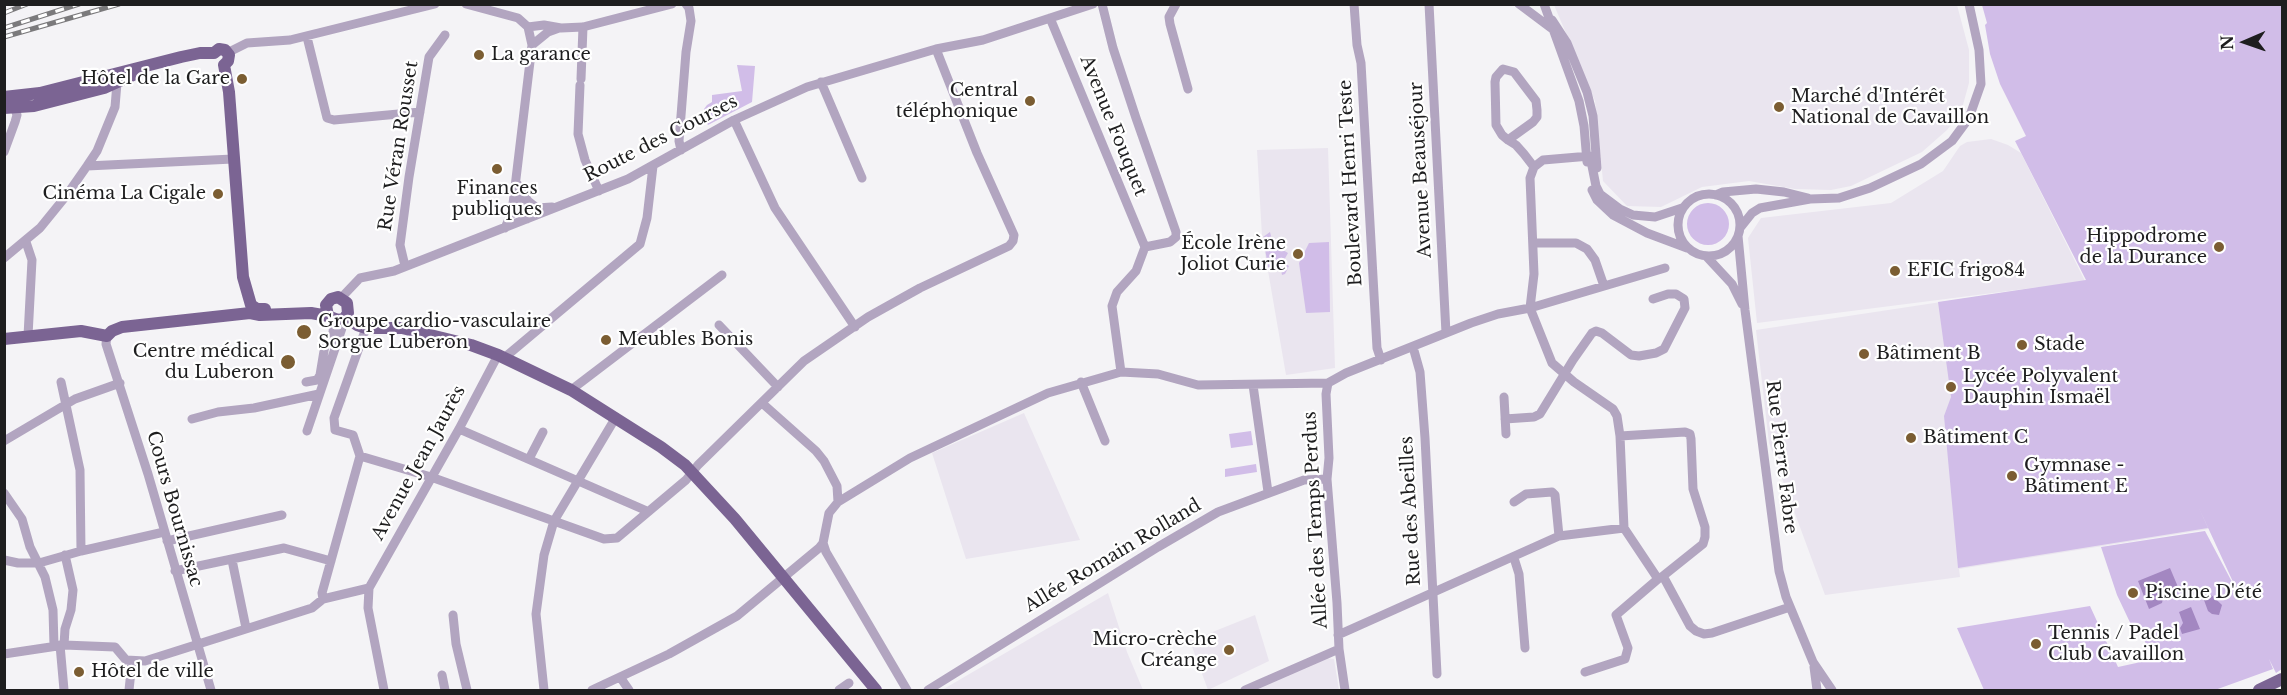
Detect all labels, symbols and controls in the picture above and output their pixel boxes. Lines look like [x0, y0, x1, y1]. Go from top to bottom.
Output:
north arrow [2215, 12, 2275, 72]
text: N [2217, 35, 2237, 51]
place label: La garance [491, 44, 591, 66]
marker: La garance [472, 48, 486, 62]
street label: Avenue Fouquet [1075, 53, 1151, 199]
street label: Rue Véran Rousset [375, 59, 423, 233]
place label: Hôtel de la Gare [81, 68, 230, 90]
marker: Hôtel de la Gare [235, 72, 249, 86]
street label: Boulevard Henri Teste [1335, 79, 1367, 287]
place label: Central téléphonique [896, 80, 1018, 122]
street label: Avenue Beauséjour [1406, 81, 1436, 259]
place label: Marché d'Intérêt National de Cavaillon [1791, 86, 1989, 128]
street label: Route des Courses [581, 91, 741, 187]
marker: Central téléphonique [1023, 94, 1037, 108]
marker: Marché d'Intérêt National de Cavaillon [1772, 100, 1786, 114]
marker: Finances publiques [490, 162, 504, 176]
place label: Finances publiques [452, 178, 542, 220]
place label: Cinéma La Cigale [43, 183, 206, 205]
marker: Cinéma La Cigale [211, 187, 225, 201]
place label: Hippodrome de la Durance [2079, 226, 2207, 268]
place label: École Irène Joliot Curie [1180, 233, 1286, 276]
marker: Hippodrome de la Durance [2212, 240, 2226, 254]
marker: École Irène Joliot Curie [1291, 247, 1305, 261]
place label: EFIC frigo84 [1907, 260, 2025, 282]
marker: EFIC frigo84 [1888, 264, 1902, 278]
place label: Groupe cardio-vasculaire Sorgue Luberon [318, 311, 551, 354]
marker: Groupe cardio-vasculaire Sorgue Luberon [295, 323, 313, 341]
place label: Meubles Bonis [618, 329, 753, 351]
marker: Meubles Bonis [599, 333, 613, 347]
place label: Stade [2034, 334, 2085, 356]
marker: Stade [2015, 338, 2029, 352]
place label: Centre médical du Luberon [133, 341, 274, 384]
place label: Bâtiment B [1876, 343, 1981, 365]
marker: Bâtiment B [1857, 347, 1871, 361]
marker: Centre médical du Luberon [279, 353, 297, 371]
place label: Lycée Polyvalent Dauphin Ismaël [1963, 366, 2118, 409]
street label: Rue Pierre Fabre [1761, 379, 1801, 535]
marker: Lycée Polyvalent Dauphin Ismaël [1944, 380, 1958, 394]
street label: Avenue Jean Jaurès [367, 382, 471, 544]
street label: Allée des Temps Perdus [1300, 411, 1332, 629]
place label: Bâtiment C [1923, 427, 2028, 449]
street label: Cours Bournissac [141, 429, 207, 589]
marker: Bâtiment C [1904, 431, 1918, 445]
street label: Rue des Abeilles [1396, 436, 1426, 586]
place label: Gymnase - Bâtiment E [2024, 455, 2128, 498]
marker: Gymnase - Bâtiment E [2005, 469, 2019, 483]
street label: Allée Romain Rolland [1021, 495, 1205, 617]
place label: Piscine D'été [2145, 582, 2262, 604]
marker: Piscine D'été [2126, 586, 2140, 600]
place label: Tennis / Padel Club Cavaillon [2048, 623, 2184, 666]
place label: Micro-crèche Créange [1092, 629, 1217, 672]
marker: Tennis / Padel Club Cavaillon [2029, 637, 2043, 651]
marker: Micro-crèche Créange [1222, 643, 1236, 657]
place label: Hôtel de ville [91, 661, 214, 683]
marker: Hôtel de ville [72, 665, 86, 679]

